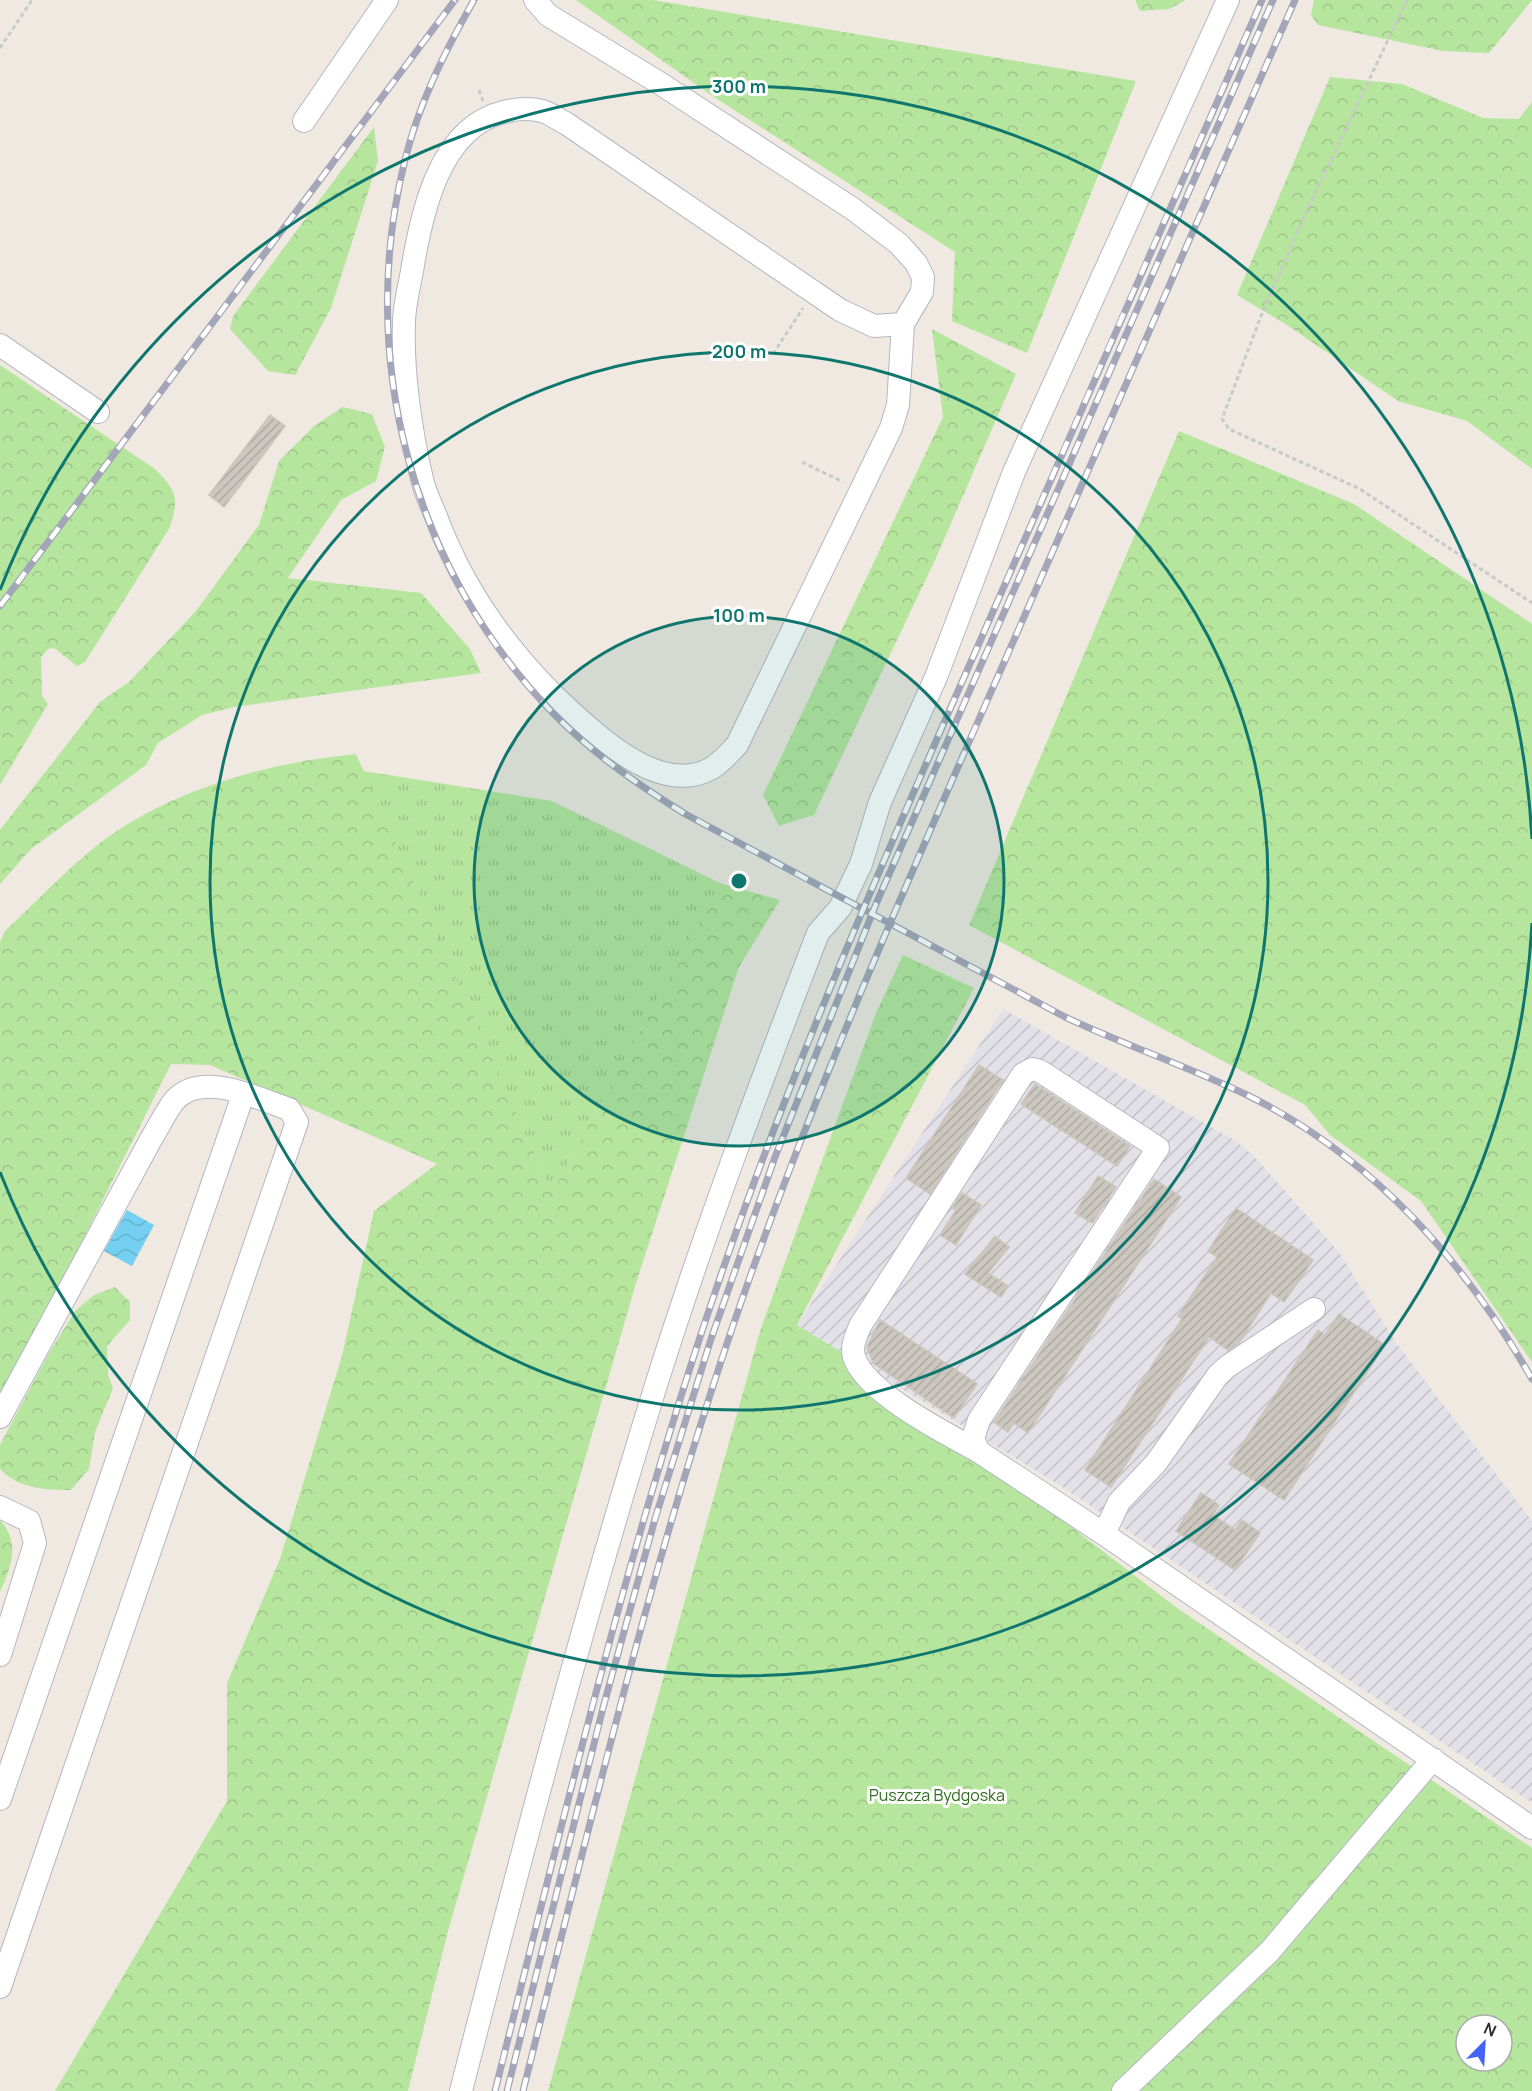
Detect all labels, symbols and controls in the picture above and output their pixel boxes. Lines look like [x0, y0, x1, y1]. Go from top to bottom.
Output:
text: 300 m [712, 74, 766, 98]
text: 200 m [712, 339, 766, 363]
text: 100 m [713, 603, 765, 627]
centre of rings [729, 871, 749, 891]
park label: Puszcza Bydgoska [869, 1784, 1005, 1806]
north arrow [1454, 2013, 1514, 2073]
text: N [1480, 2017, 1500, 2042]

